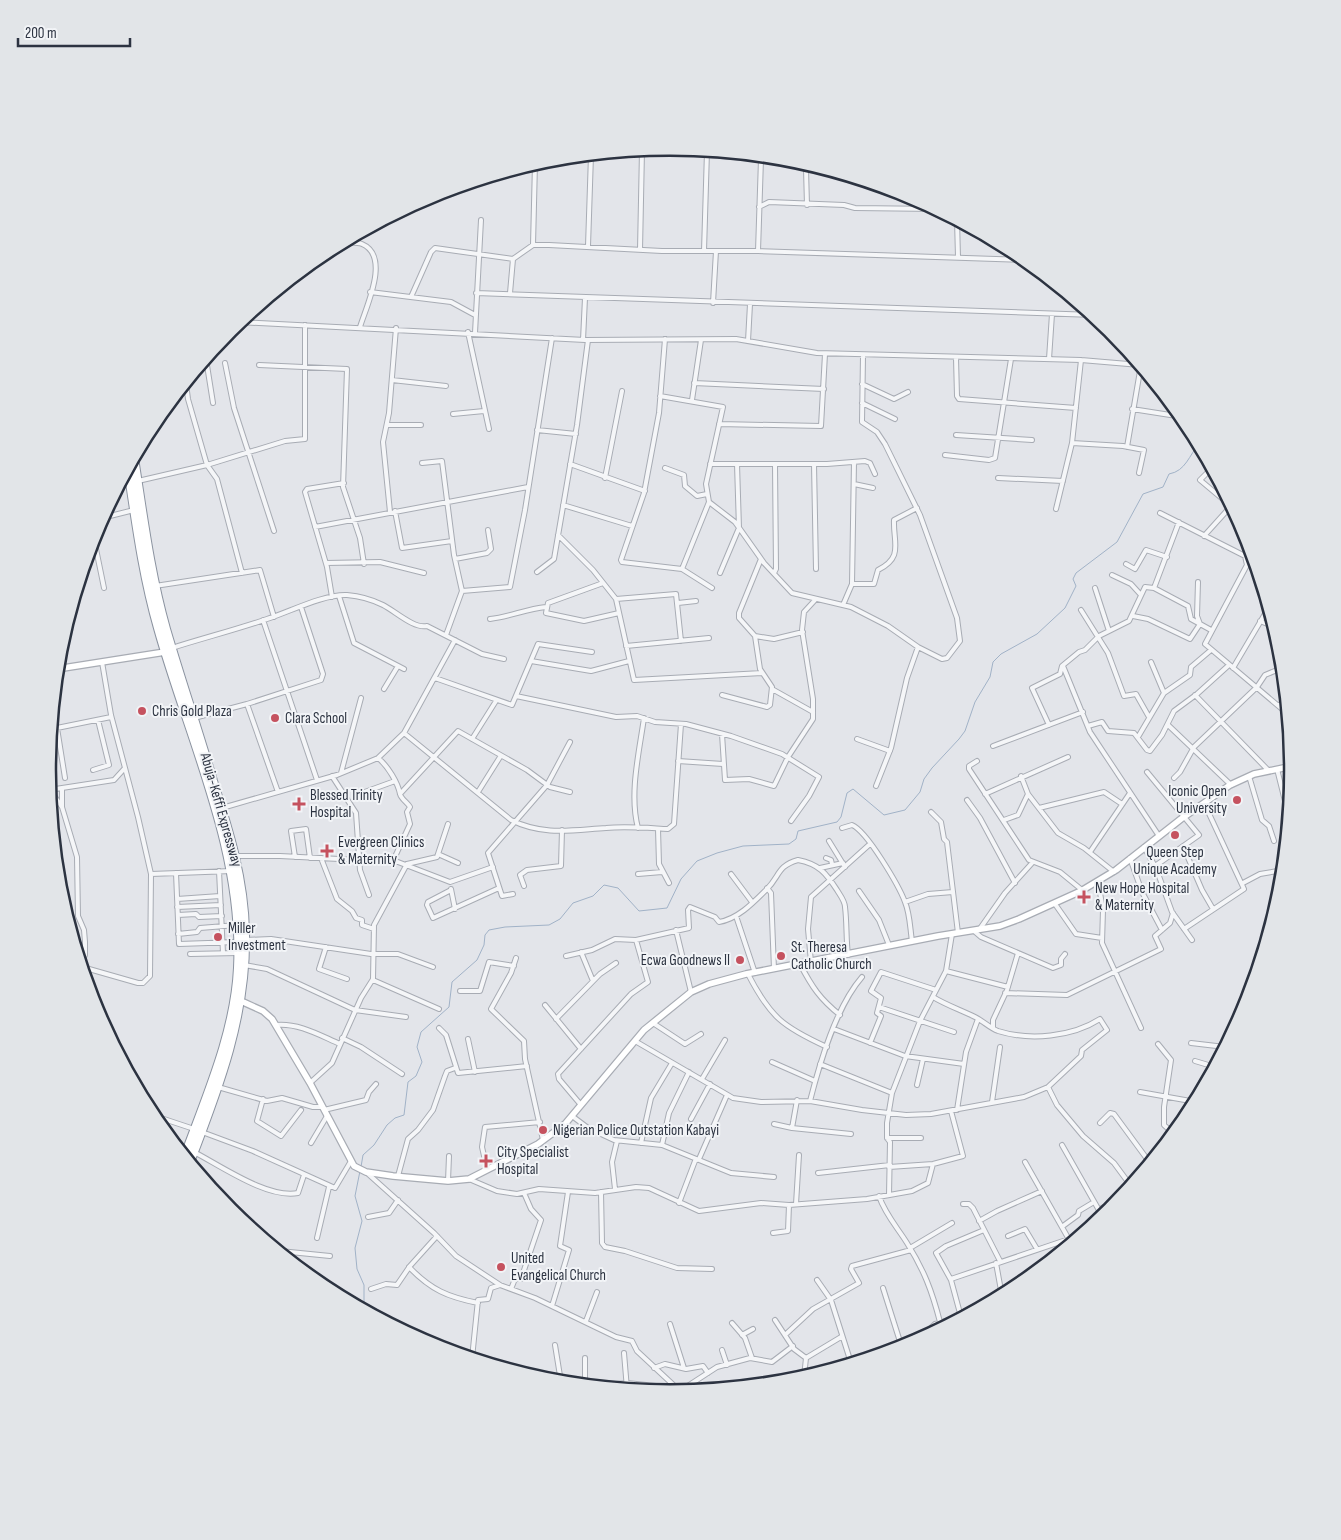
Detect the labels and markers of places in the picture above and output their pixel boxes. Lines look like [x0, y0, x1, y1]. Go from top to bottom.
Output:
place label: Chris Gold Plaza [152, 702, 232, 721]
marker: Chris Gold Plaza [136, 705, 148, 717]
place label: Clara School [285, 709, 347, 728]
marker: Clara School [269, 712, 281, 724]
place label: Iconic Open University [1168, 782, 1227, 818]
place label: Blessed Trinity Hospital [310, 786, 383, 822]
marker: Iconic Open University [1231, 794, 1243, 806]
marker: Blessed Trinity Hospital [292, 797, 306, 811]
marker: Queen Step Unique Academy [1169, 829, 1181, 841]
place label: Evergreen Clinics & Maternity [338, 833, 424, 869]
place label: Queen Step Unique Academy [1133, 843, 1217, 879]
marker: Evergreen Clinics & Maternity [320, 844, 334, 858]
place label: New Hope Hospital & Maternity [1095, 879, 1189, 915]
marker: New Hope Hospital & Maternity [1077, 890, 1091, 904]
place label: Miller Investment [228, 919, 286, 955]
marker: Miller Investment [212, 931, 224, 943]
place label: St. Theresa Catholic Church [791, 938, 872, 974]
marker: St. Theresa Catholic Church [775, 950, 787, 962]
place label: Ecwa Goodnews II [641, 951, 730, 970]
marker: Ecwa Goodnews II [734, 954, 746, 966]
place label: Nigerian Police Outstation Kabayi [553, 1121, 719, 1140]
marker: Nigerian Police Outstation Kabayi [537, 1124, 549, 1136]
place label: City Specialist Hospital [497, 1143, 569, 1179]
marker: City Specialist Hospital [479, 1154, 493, 1168]
place label: United Evangelical Church [511, 1249, 606, 1285]
marker: United Evangelical Church [495, 1261, 507, 1273]

